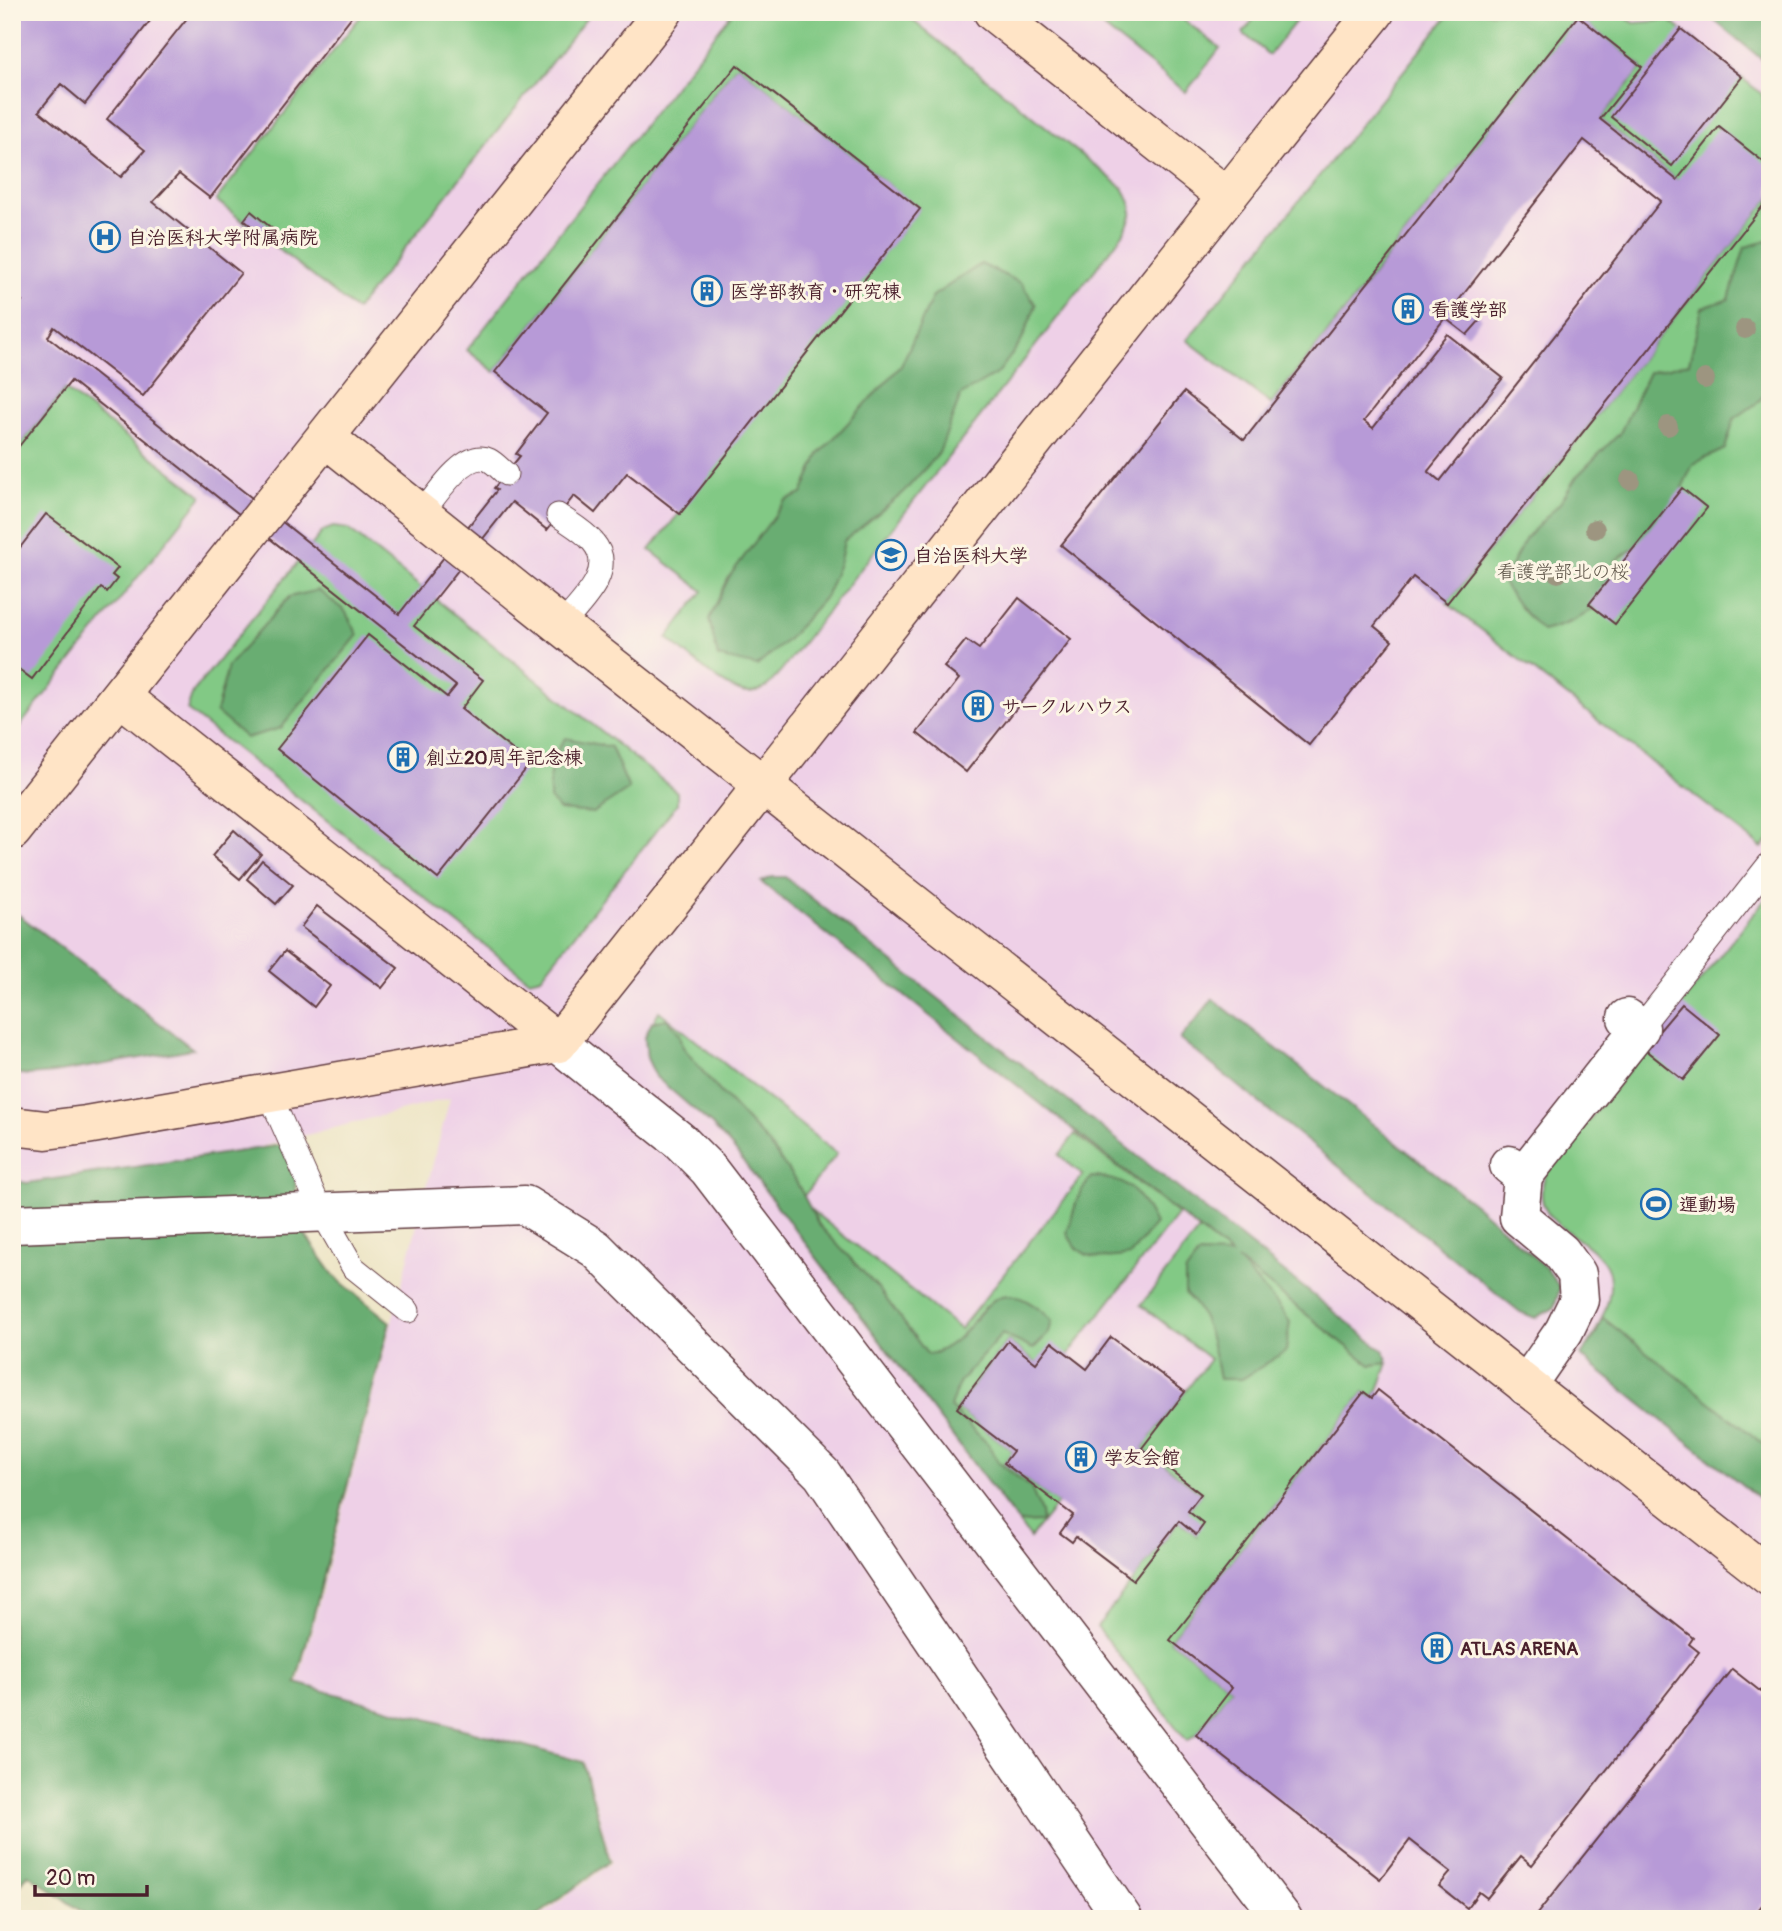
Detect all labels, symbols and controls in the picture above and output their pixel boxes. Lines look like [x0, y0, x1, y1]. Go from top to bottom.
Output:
hospital icon: 自治医科大学附属病院 [88, 220, 122, 254]
place label: 自治医科大学附属病院 [128, 226, 318, 250]
building icon: 医学部教育・研究棟 [690, 274, 724, 308]
place label: 医学部教育・研究棟 [730, 280, 901, 304]
building icon: 看護学部 [1391, 292, 1425, 326]
place label: 看護学部 [1431, 298, 1507, 322]
school or university icon: 自治医科大学 [874, 538, 908, 572]
place label: 自治医科大学 [914, 544, 1028, 568]
park label: 看護学部北の桜 [1496, 560, 1630, 584]
building icon: サークルハウス [961, 689, 995, 723]
place label: サークルハウス [1001, 695, 1132, 719]
building icon: 創立20周年記念棟 [386, 740, 420, 774]
place label: 創立20周年記念棟 [426, 746, 583, 770]
sports icon: 運動場 [1639, 1187, 1673, 1221]
place label: 運動場 [1679, 1193, 1736, 1217]
building icon: 学友会館 [1064, 1440, 1098, 1474]
place label: 学友会館 [1104, 1446, 1180, 1470]
building icon: ATLAS ARENA [1420, 1631, 1454, 1665]
place label: ATLAS ARENA [1460, 1637, 1579, 1661]
scale bar [35, 1854, 147, 1898]
text: 20 m [46, 1865, 95, 1892]

